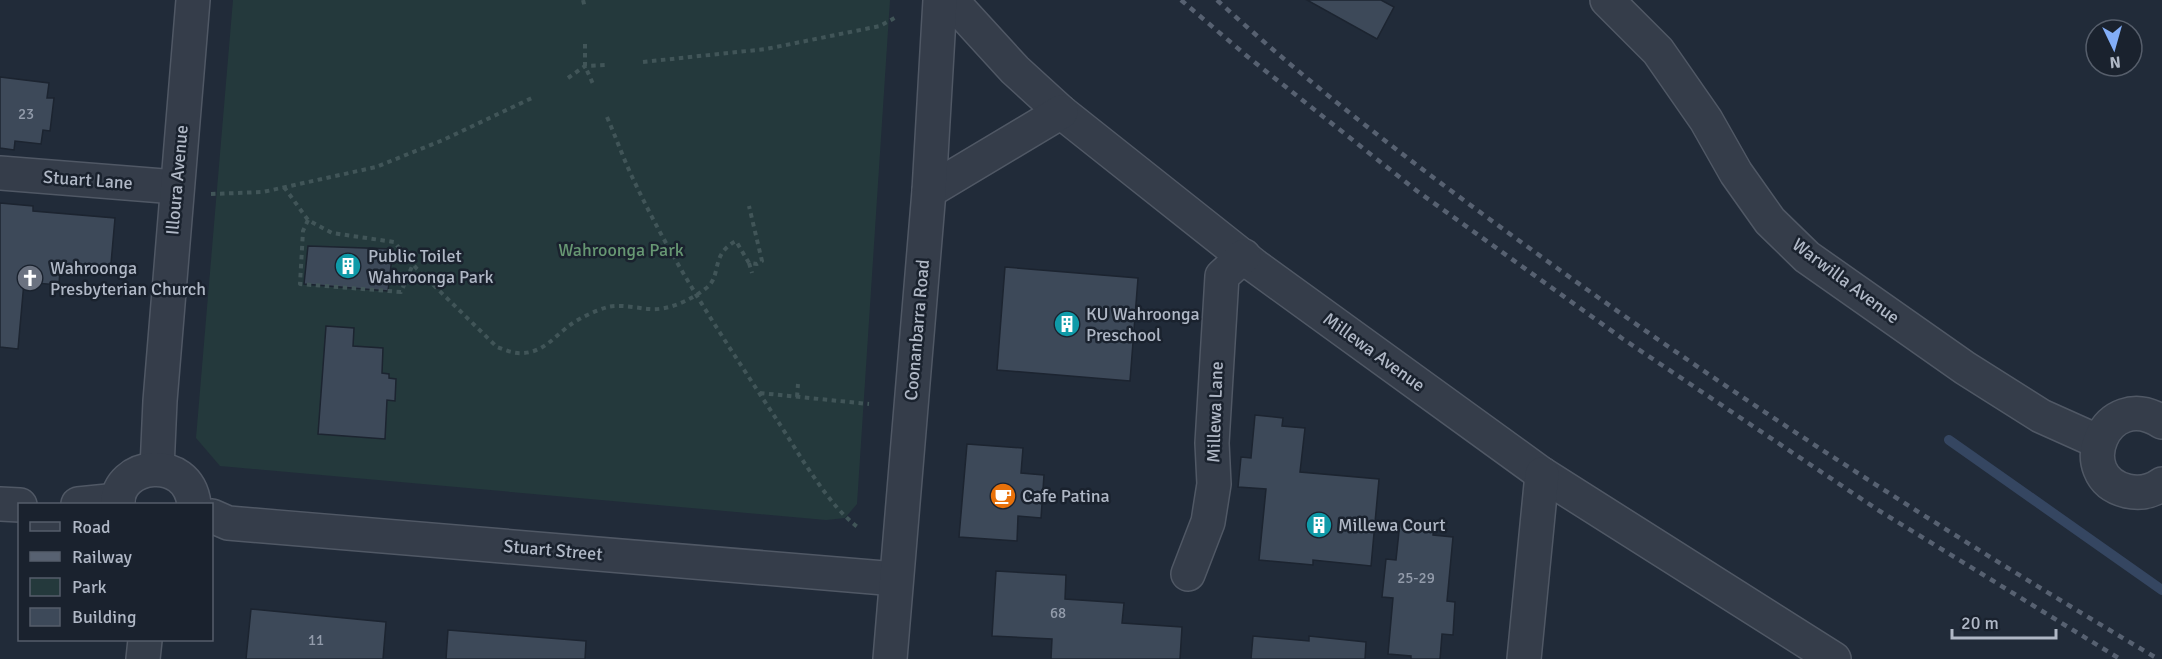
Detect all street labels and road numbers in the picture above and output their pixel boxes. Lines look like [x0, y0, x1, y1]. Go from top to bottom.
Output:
street label: Illoura Avenue [161, 124, 193, 236]
street label: Stuart Lane [42, 166, 134, 194]
street label: Warwilla Avenue [1788, 233, 1904, 329]
street label: Coonanbarra Road [900, 259, 934, 401]
street label: Millewa Avenue [1319, 308, 1429, 396]
street label: Millewa Lane [1202, 361, 1228, 463]
street label: Stuart Street [503, 535, 603, 565]

